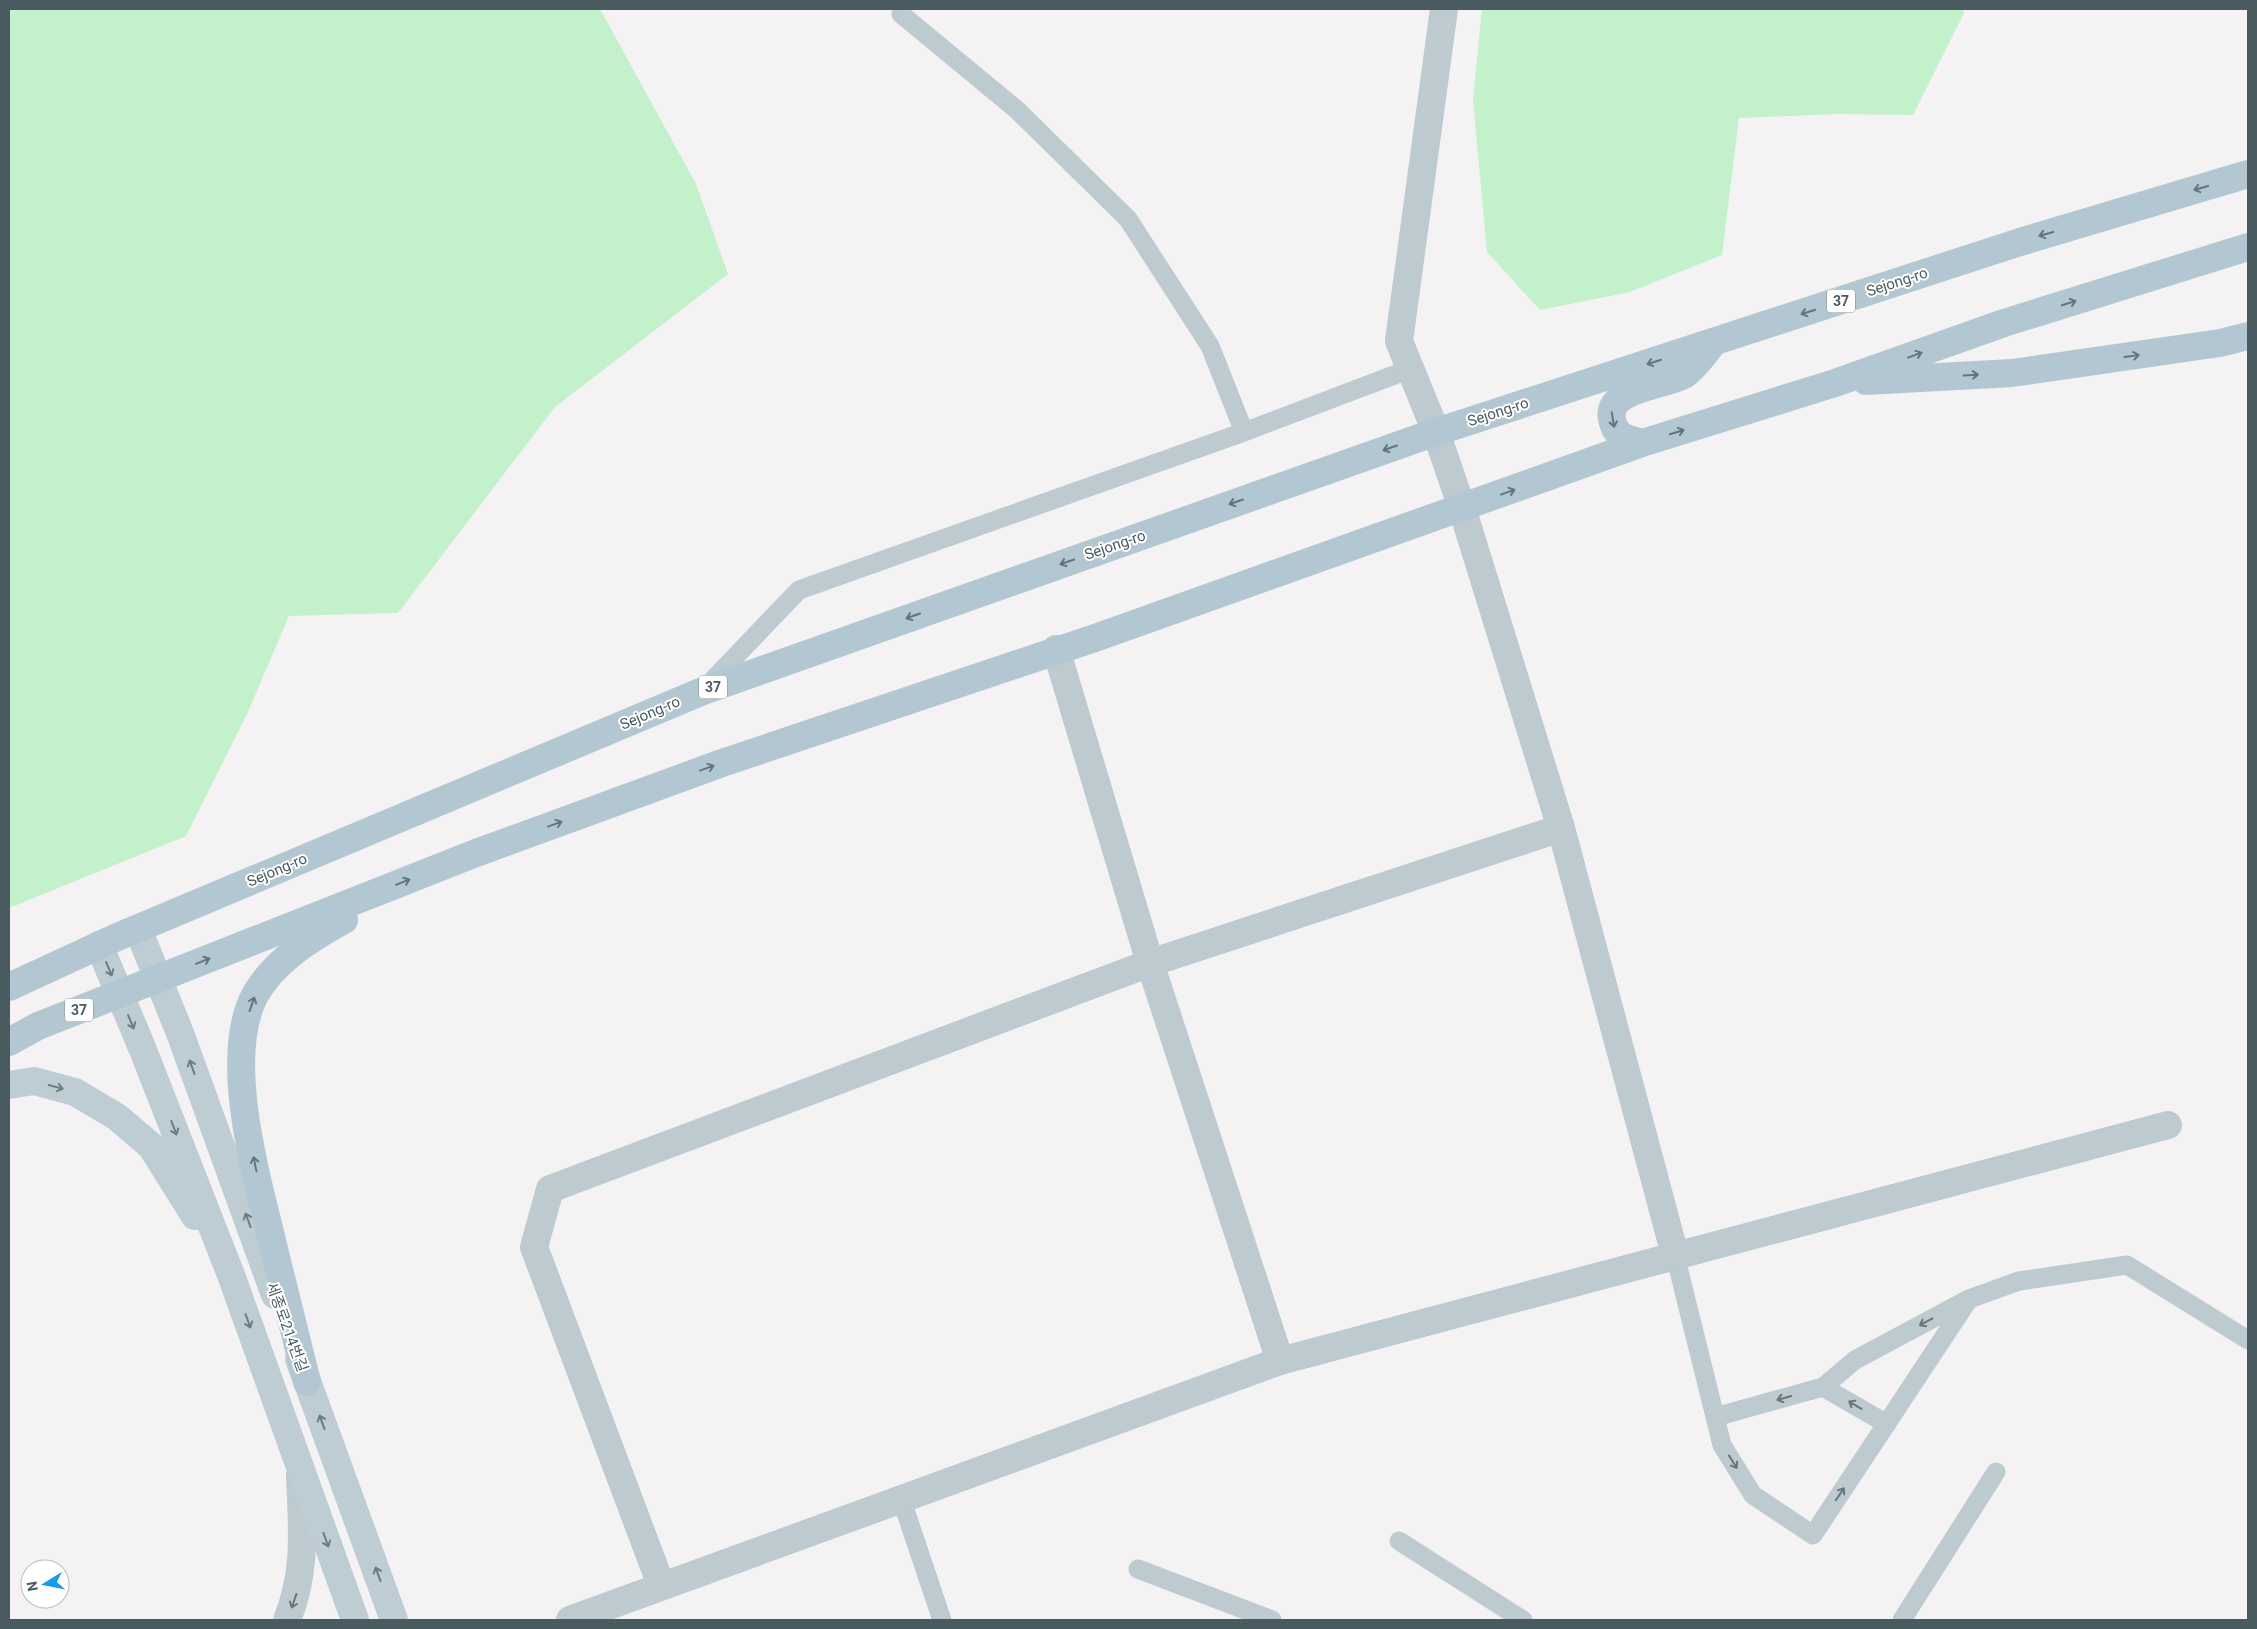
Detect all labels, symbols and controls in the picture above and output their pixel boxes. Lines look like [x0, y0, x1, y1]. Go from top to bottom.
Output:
one-way arrow [2194, 184, 2210, 194]
one-way arrow [2038, 230, 2054, 240]
street label: Sejong-ro [1864, 264, 1930, 300]
road number: 37 [1827, 290, 1855, 312]
one-way arrow [2061, 298, 2076, 307]
one-way arrow [1801, 308, 1816, 317]
one-way arrow [1907, 350, 1922, 359]
one-way arrow [2124, 350, 2140, 360]
one-way arrow [1646, 358, 1662, 368]
one-way arrow [1963, 371, 1979, 380]
street label: Sejong-ro [1465, 394, 1531, 430]
one-way arrow [1608, 412, 1618, 428]
one-way arrow [1669, 427, 1685, 436]
one-way arrow [1382, 444, 1398, 453]
one-way arrow [1499, 487, 1515, 496]
one-way arrow [1229, 498, 1245, 507]
street label: Sejong-ro [1082, 526, 1148, 564]
one-way arrow [1059, 558, 1075, 567]
one-way arrow [906, 612, 922, 621]
road number: 37 [699, 676, 727, 699]
street label: Sejong-ro [617, 692, 683, 734]
one-way arrow [699, 763, 715, 772]
one-way arrow [547, 819, 562, 828]
street label: Sejong-ro [244, 849, 310, 891]
one-way arrow [395, 876, 410, 886]
one-way arrow [195, 956, 210, 965]
one-way arrow [104, 961, 114, 976]
one-way arrow [248, 997, 257, 1012]
road number: 37 [65, 998, 93, 1022]
one-way arrow [127, 1014, 136, 1029]
one-way arrow [187, 1060, 196, 1075]
one-way arrow [48, 1083, 64, 1092]
one-way arrow [169, 1120, 179, 1135]
one-way arrow [250, 1156, 260, 1172]
one-way arrow [243, 1213, 252, 1228]
street label: 세종로214번길 [262, 1280, 312, 1374]
one-way arrow [244, 1312, 253, 1328]
one-way arrow [1919, 1317, 1934, 1327]
one-way arrow [1777, 1393, 1793, 1403]
one-way arrow [1848, 1400, 1862, 1410]
one-way arrow [317, 1415, 326, 1430]
one-way arrow [1728, 1455, 1738, 1469]
one-way arrow [1835, 1487, 1845, 1501]
one-way arrow [322, 1531, 331, 1547]
north arrow [20, 1559, 70, 1609]
one-way arrow [373, 1567, 382, 1583]
text: N [23, 1580, 41, 1593]
one-way arrow [289, 1593, 298, 1608]

